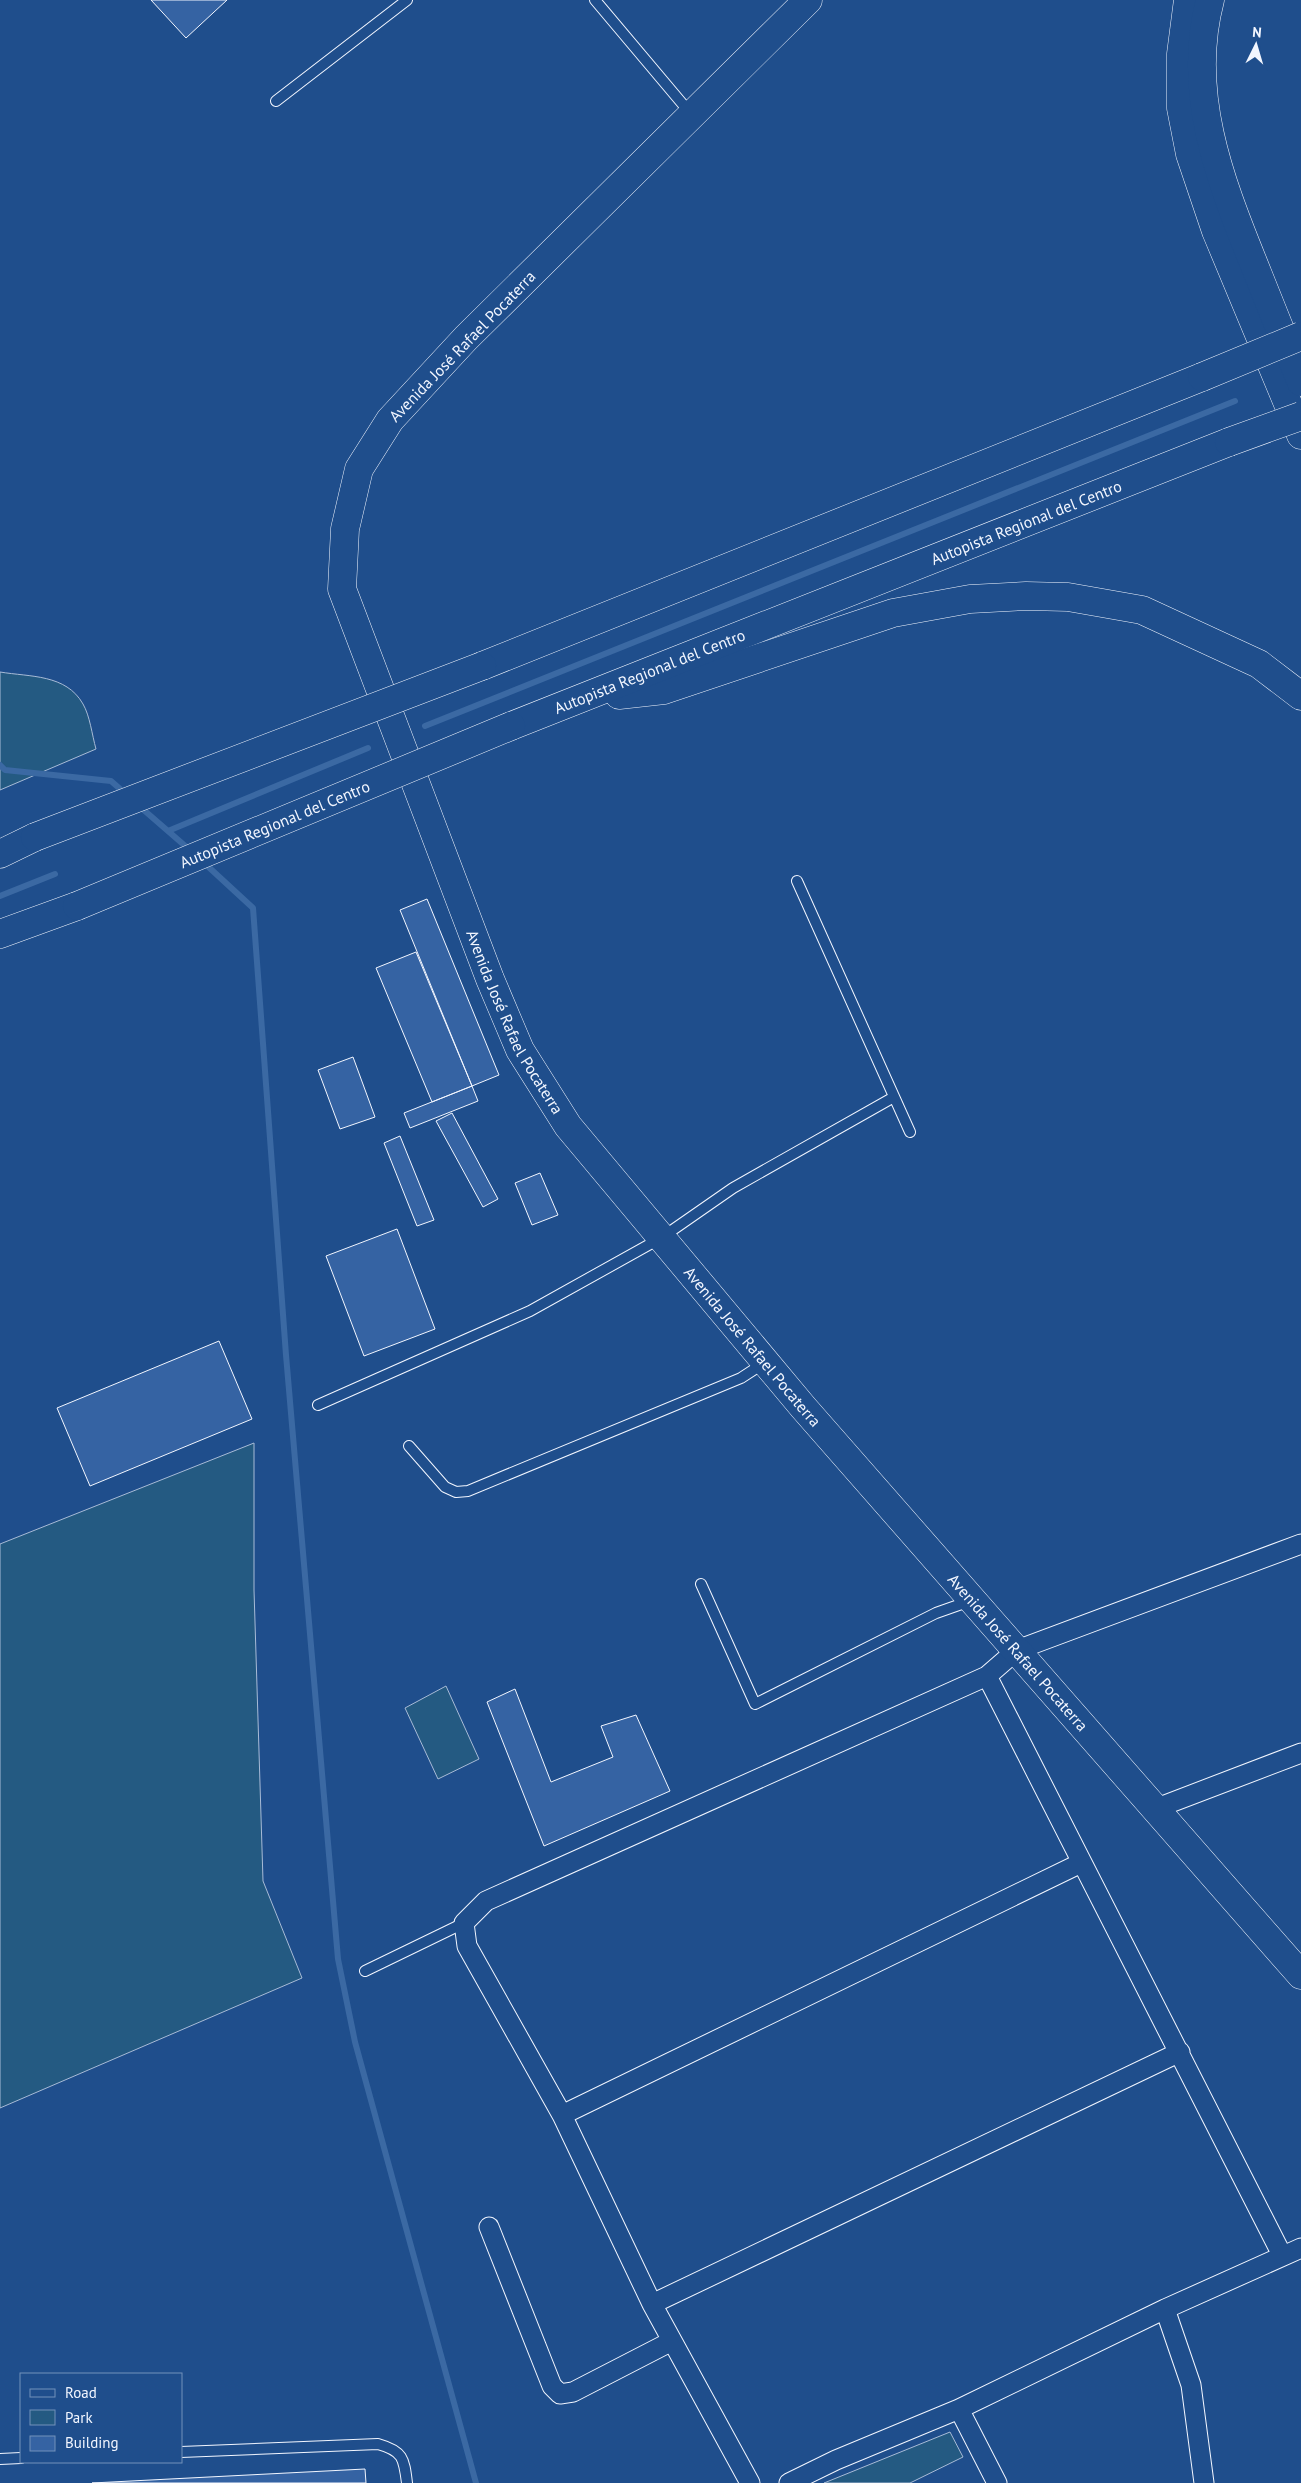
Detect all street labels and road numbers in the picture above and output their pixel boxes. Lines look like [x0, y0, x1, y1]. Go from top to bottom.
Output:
street label: Avenida José Rafael Pocaterra [385, 266, 539, 426]
street label: Autopista Regional del Centro [928, 475, 1125, 569]
street label: Autopista Regional del Centro [551, 624, 748, 718]
street label: Autopista Regional del Centro [177, 776, 373, 872]
street label: Avenida José Rafael Pocaterra [462, 927, 568, 1118]
street label: Avenida José Rafael Pocaterra [680, 1262, 825, 1431]
street label: Avenida José Rafael Pocaterra [944, 1570, 1092, 1735]

